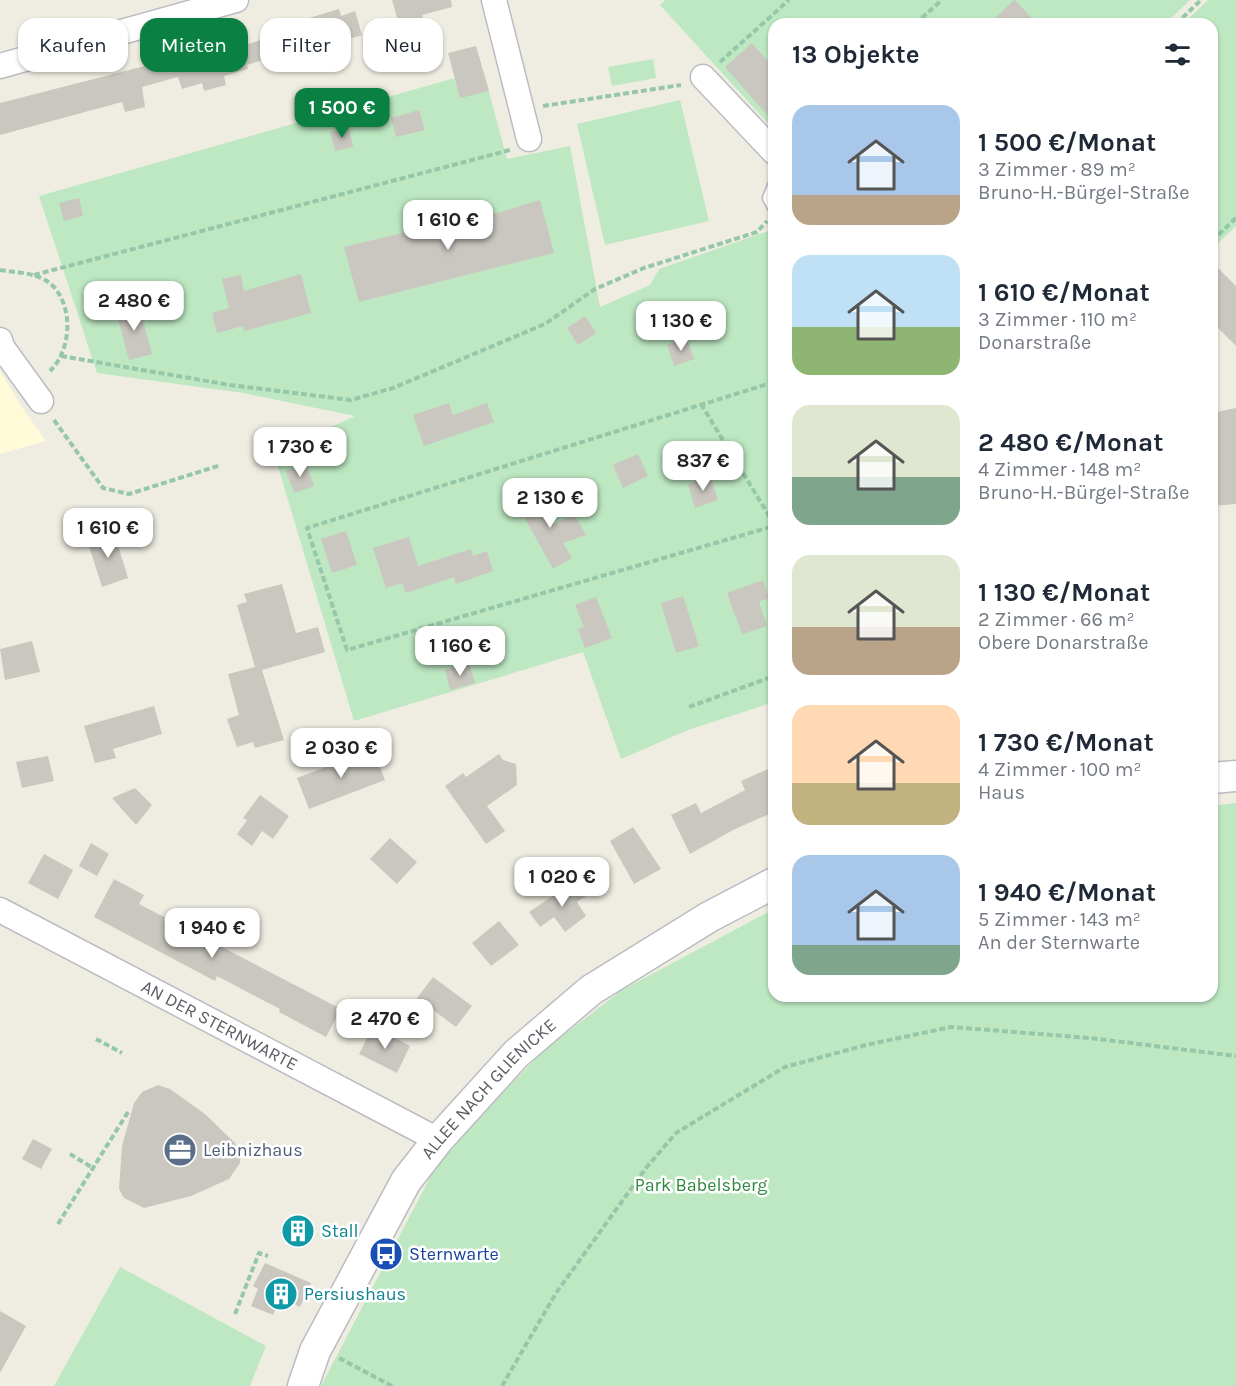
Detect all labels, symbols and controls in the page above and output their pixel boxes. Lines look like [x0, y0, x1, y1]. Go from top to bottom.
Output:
chip: Kaufen [18, 18, 128, 72]
chip: Mieten [140, 18, 248, 72]
chip: Filter [260, 18, 351, 72]
chip: Neu [363, 18, 443, 72]
icon: filters [1161, 38, 1194, 71]
text: 13 Objekte [792, 39, 920, 70]
pin: 1 500 € [287, 88, 397, 139]
text: 1 500 € [309, 96, 375, 119]
text: 1 500 €/Monat [978, 127, 1156, 158]
icon: home [840, 129, 912, 201]
text: 3 Zimmer · 89 m² [978, 158, 1136, 181]
text: Bruno-H.-Bürgel-Straße [978, 181, 1190, 204]
pin: 1 610 € [393, 200, 503, 251]
text: 1 610 € [417, 208, 479, 231]
text: 1 610 €/Monat [978, 277, 1150, 308]
icon: home [840, 279, 912, 351]
pin: 2 480 € [79, 281, 189, 332]
text: 2 480 € [98, 289, 170, 312]
pin: 1 130 € [626, 301, 736, 352]
text: 3 Zimmer · 110 m² [978, 308, 1137, 331]
text: 1 130 € [650, 309, 712, 332]
text: Donarstraße [978, 331, 1091, 354]
pin: 1 730 € [245, 427, 355, 478]
text: 2 480 €/Monat [978, 427, 1163, 458]
icon: home [840, 429, 912, 501]
text: 1 730 € [268, 435, 332, 458]
pin: 837 € [661, 441, 745, 492]
text: 837 € [676, 449, 730, 472]
text: 4 Zimmer · 148 m² [978, 458, 1141, 481]
pin: 2 130 € [495, 478, 605, 529]
text: Bruno-H.-Bürgel-Straße [978, 481, 1190, 504]
text: 2 130 € [516, 486, 584, 509]
pin: 1 610 € [53, 508, 163, 559]
text: 1 610 € [77, 516, 139, 539]
text: 1 130 €/Monat [978, 577, 1150, 608]
icon: home [840, 579, 912, 651]
text: 2 Zimmer · 66 m² [978, 608, 1135, 631]
pin: 1 160 € [405, 626, 515, 677]
text: Obere Donarstraße [978, 631, 1149, 654]
text: 1 160 € [429, 634, 491, 657]
text: 1 730 €/Monat [978, 727, 1154, 758]
pin: 2 030 € [286, 728, 396, 779]
icon: home [840, 729, 912, 801]
text: 2 030 € [305, 736, 377, 759]
text: 4 Zimmer · 100 m² [978, 758, 1142, 781]
text: Haus [978, 781, 1025, 804]
pin: 1 020 € [507, 857, 617, 908]
text: 1 020 € [528, 865, 596, 888]
text: 1 940 €/Monat [978, 877, 1156, 908]
icon: home [840, 879, 912, 951]
pin: 1 940 € [157, 908, 267, 959]
text: 5 Zimmer · 143 m² [978, 908, 1141, 931]
text: 1 940 € [179, 916, 245, 939]
text: An der Sternwarte [978, 931, 1140, 954]
street label: AN DER STERNWARTE [138, 975, 302, 1075]
pin: 2 470 € [330, 999, 440, 1050]
text: 2 470 € [350, 1007, 420, 1030]
street label: ALLEE NACH GLIENICKE [416, 1014, 561, 1163]
office icon: Leibnizhaus [162, 1132, 198, 1168]
place label: Leibnizhaus [203, 1139, 303, 1161]
park label: Park Babelsberg [635, 1174, 767, 1196]
building icon: Stall [280, 1213, 316, 1249]
place label: Stall [321, 1220, 359, 1242]
bus stop icon: Sternwarte [368, 1236, 404, 1272]
place label: Sternwarte [409, 1243, 499, 1265]
building icon: Persiushaus [263, 1276, 299, 1312]
place label: Persiushaus [304, 1283, 406, 1305]

